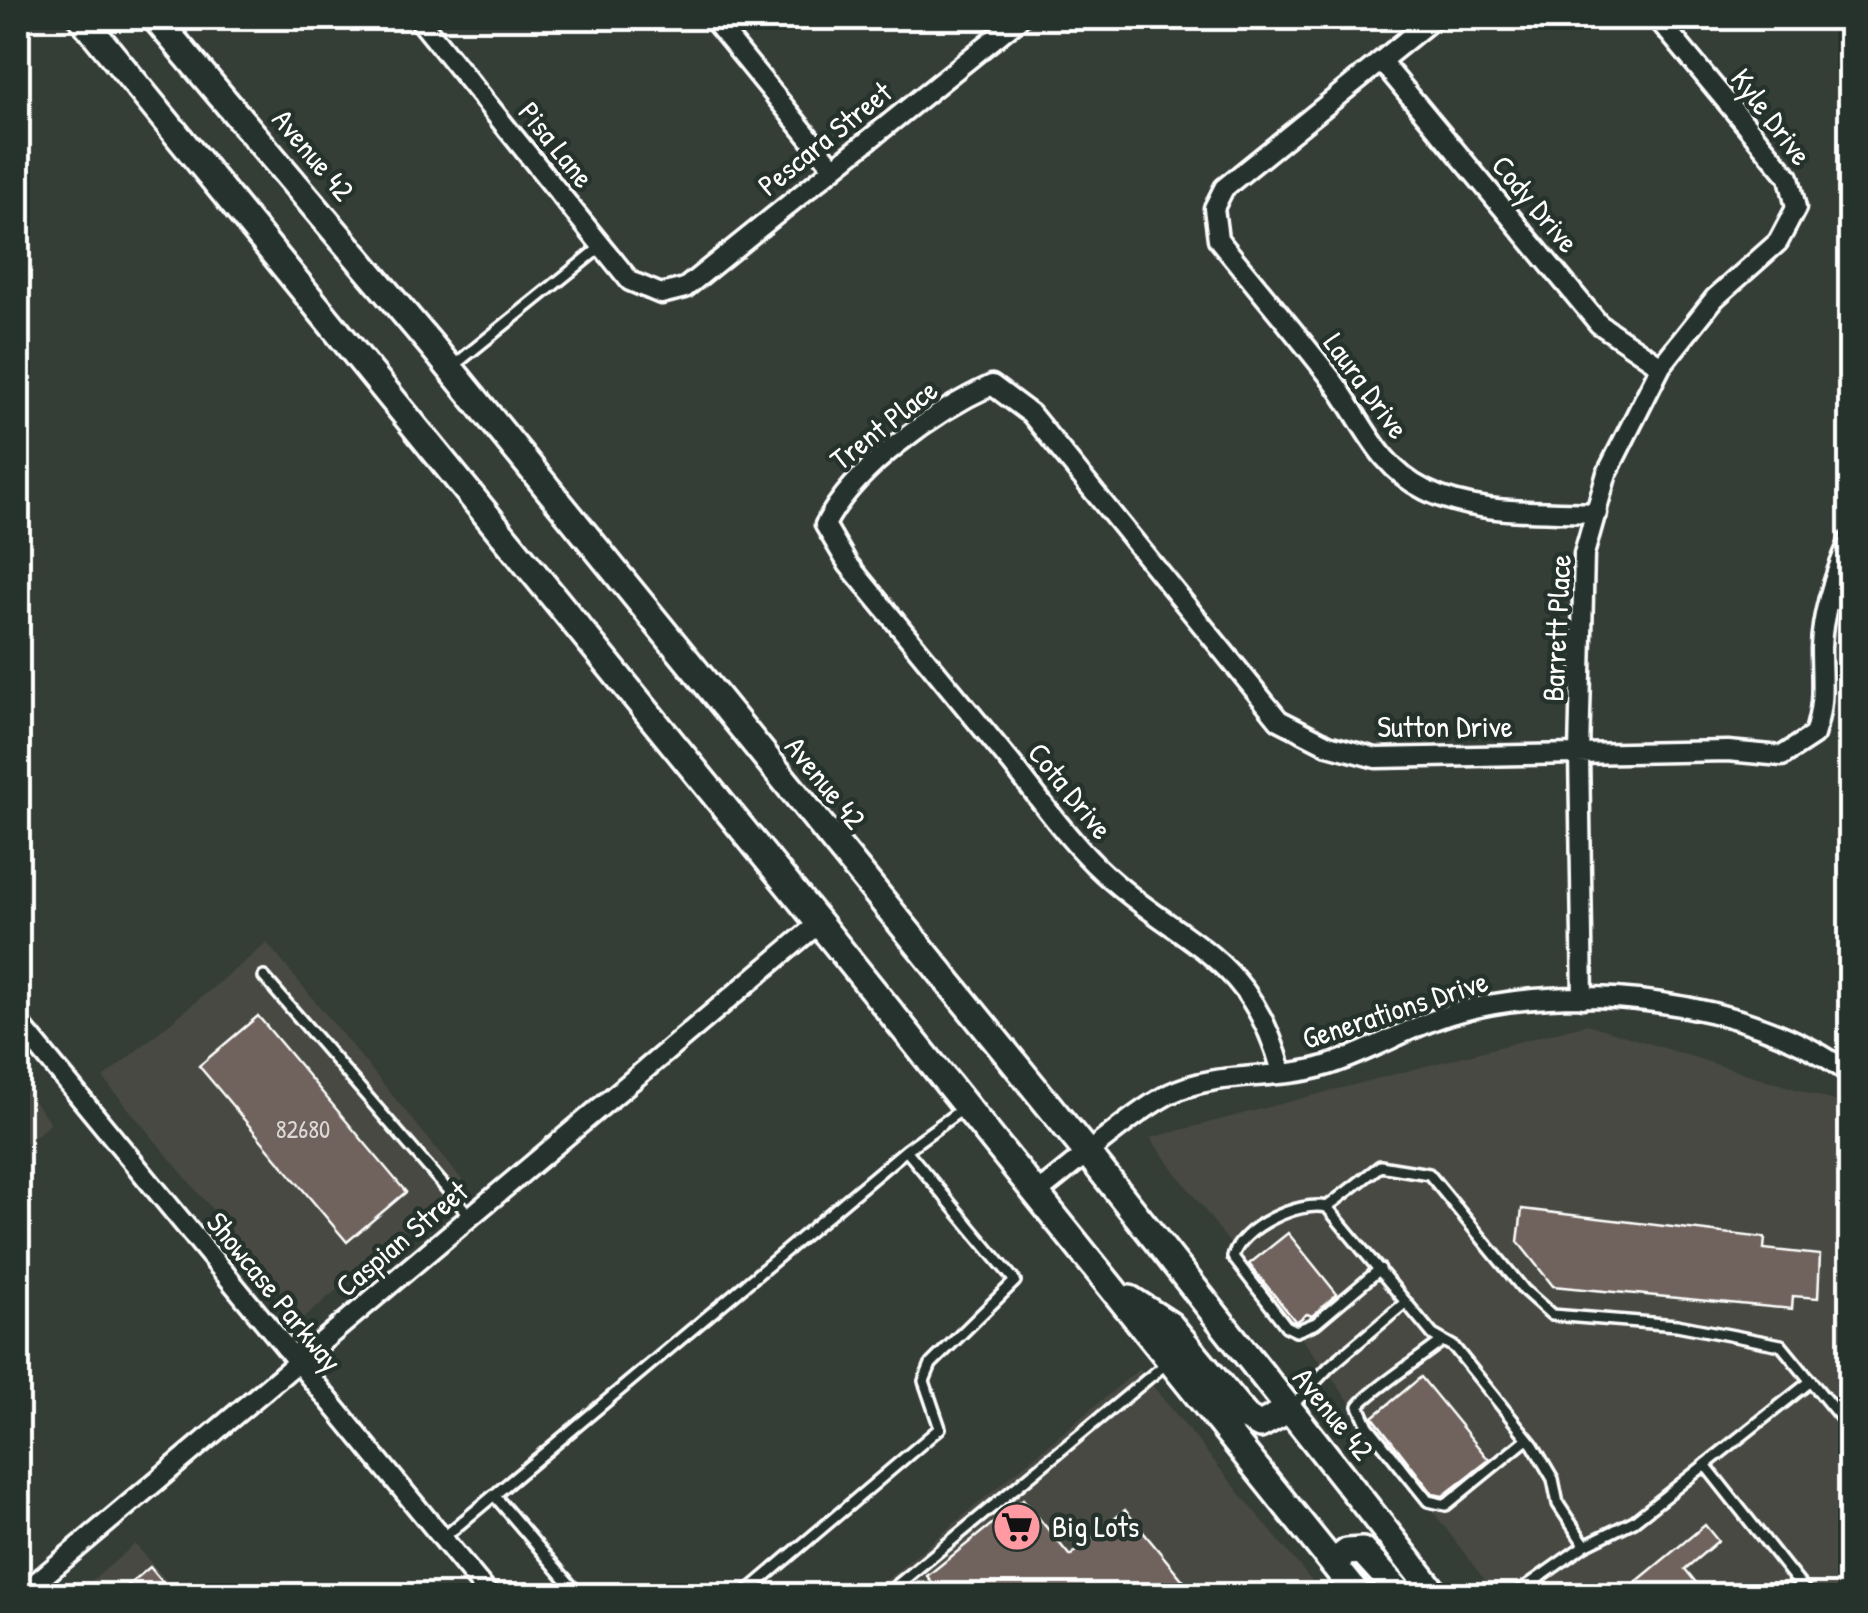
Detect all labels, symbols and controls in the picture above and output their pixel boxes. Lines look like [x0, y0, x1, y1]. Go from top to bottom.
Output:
street label: Kyle Drive [1722, 60, 1821, 173]
street label: Pescara Street [749, 71, 900, 205]
street label: Pisa Lane [510, 93, 604, 196]
street label: Avenue 42 [264, 100, 364, 209]
street label: Cody Drive [1483, 146, 1588, 261]
street label: Laura Drive [1315, 324, 1419, 446]
street label: Trent Place [821, 370, 945, 479]
street label: Barrett Place [1532, 553, 1580, 703]
street label: Sutton Drive [1377, 706, 1513, 746]
street label: Avenue 42 [776, 728, 875, 837]
street label: Cota Drive [1019, 733, 1122, 847]
street label: Generations Drive [1297, 960, 1493, 1058]
house number: 82680 [276, 1112, 330, 1146]
street label: Caspian Street [327, 1171, 477, 1305]
street label: Showcase Parkway [198, 1203, 352, 1380]
street label: Avenue 42 [1284, 1359, 1383, 1468]
supermarket icon: Big Lots [991, 1501, 1043, 1553]
place label: Big Lots [1052, 1506, 1139, 1546]

